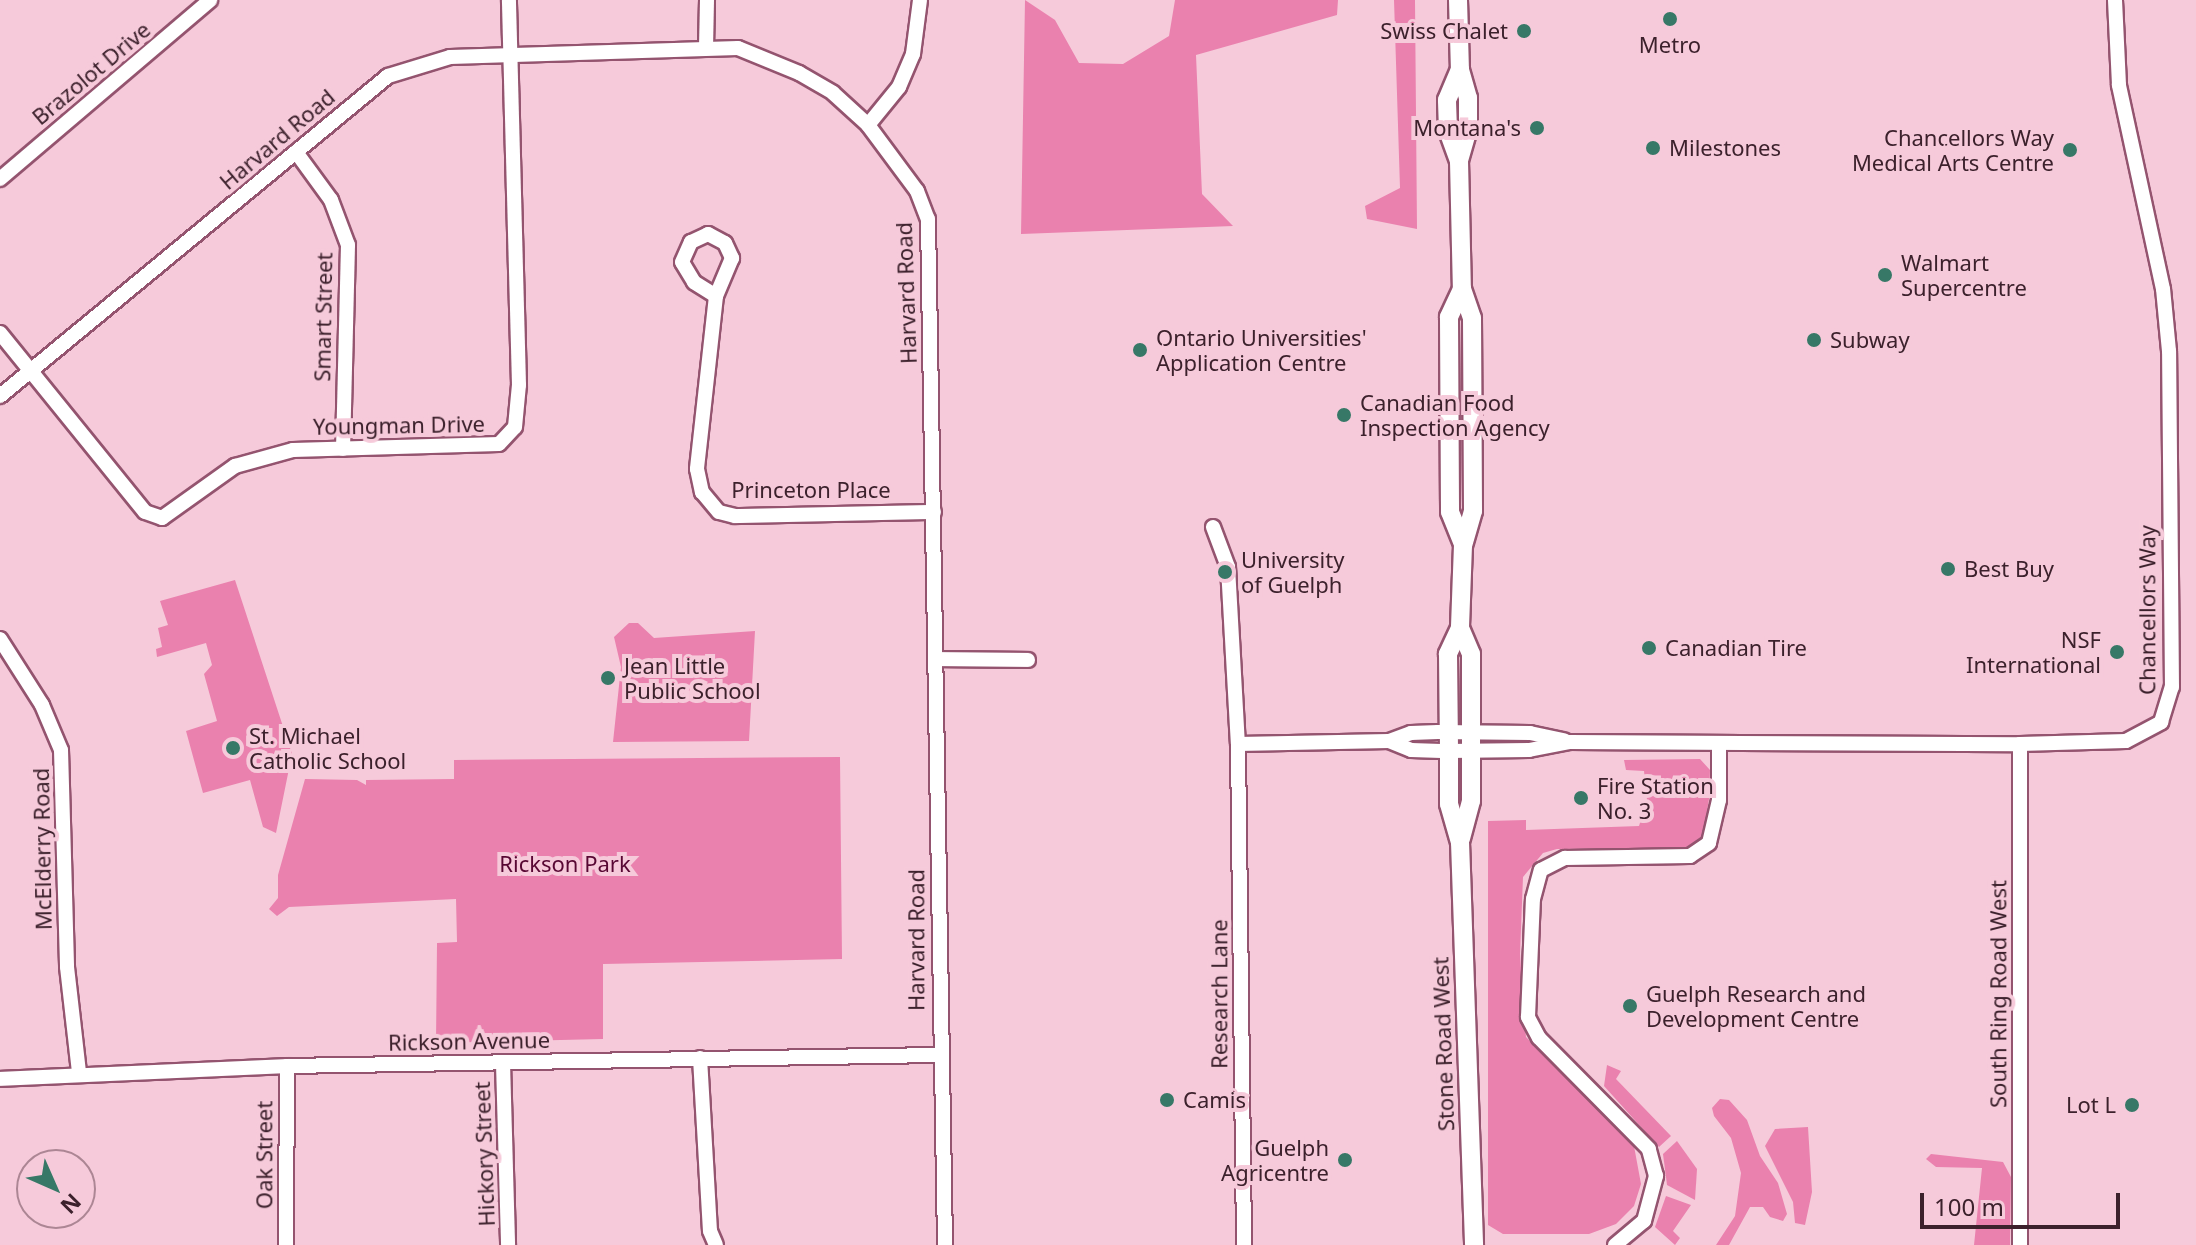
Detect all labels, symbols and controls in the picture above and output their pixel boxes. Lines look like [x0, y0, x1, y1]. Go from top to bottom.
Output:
marker: Metro [1661, 10, 1679, 28]
street label: Brazolot Drive [27, 16, 155, 130]
place label: Swiss Chalet [1380, 18, 1508, 44]
marker: Swiss Chalet [1515, 22, 1533, 40]
place label: Metro [1639, 32, 1701, 58]
street label: Harvard Road [214, 83, 340, 195]
place label: Montana's [1413, 115, 1521, 141]
marker: Montana's [1528, 119, 1546, 137]
place label: Chancellors Way Medical Arts Centre [1852, 124, 2054, 176]
place label: Milestones [1669, 135, 1781, 161]
marker: Milestones [1644, 139, 1662, 157]
marker: Chancellors Way Medical Arts Centre [2061, 141, 2079, 159]
street label: Harvard Road [890, 222, 922, 364]
place label: Walmart Supercentre [1901, 249, 2027, 300]
street label: Smart Street [309, 252, 337, 382]
marker: Walmart Supercentre [1876, 266, 1894, 284]
place label: Ontario Universities' Application Centre [1156, 324, 1367, 376]
place label: Subway [1830, 327, 1910, 353]
marker: Subway [1805, 331, 1823, 349]
marker: Ontario Universities' Application Centre [1131, 341, 1149, 359]
place label: Canadian Food Inspection Agency [1360, 389, 1550, 440]
marker: Canadian Food Inspection Agency [1335, 406, 1353, 424]
street label: Youngman Drive [313, 410, 485, 440]
street label: Princeton Place [731, 477, 891, 503]
street label: Chancellors Way [2134, 525, 2160, 695]
place label: University of Guelph [1241, 546, 1344, 598]
place label: Best Buy [1964, 556, 2054, 582]
marker: Best Buy [1939, 560, 1957, 578]
marker: University of Guelph [1216, 563, 1234, 581]
place label: NSF International [1966, 626, 2101, 678]
place label: Canadian Tire [1665, 635, 1807, 661]
marker: Canadian Tire [1640, 639, 1658, 657]
marker: NSF International [2108, 643, 2126, 661]
place label: Jean Little Public School [624, 652, 761, 704]
marker: Jean Little Public School [599, 669, 617, 687]
place label: St. Michael Catholic School [249, 722, 406, 774]
marker: St. Michael Catholic School [224, 739, 242, 757]
street label: McElderry Road [27, 768, 57, 930]
place label: Fire Station No. 3 [1597, 772, 1714, 824]
marker: Fire Station No. 3 [1572, 789, 1590, 807]
park label: Rickson Park [499, 851, 631, 877]
street label: Harvard Road [903, 869, 929, 1011]
street label: South Ring Road West [1985, 880, 2011, 1108]
street label: Research Lane [1206, 919, 1232, 1069]
street label: Stone Road West [1427, 956, 1459, 1132]
place label: Guelph Research and Development Centre [1646, 980, 1866, 1032]
marker: Guelph Research and Development Centre [1621, 997, 1639, 1015]
street label: Rickson Avenue [388, 1026, 550, 1056]
street label: Hickory Street [468, 1081, 500, 1227]
place label: Camis [1183, 1087, 1246, 1113]
marker: Camis [1158, 1091, 1176, 1109]
place label: Lot L [2066, 1092, 2116, 1118]
marker: Lot L [2123, 1096, 2141, 1114]
street label: Oak Street [251, 1101, 277, 1209]
place label: Guelph Agricentre [1221, 1134, 1329, 1186]
north arrow [16, 1149, 96, 1229]
marker: Guelph Agricentre [1336, 1151, 1354, 1169]
scale bar [1924, 1177, 2124, 1227]
text: N [55, 1188, 88, 1221]
text: 100 m [1934, 1190, 2004, 1223]

